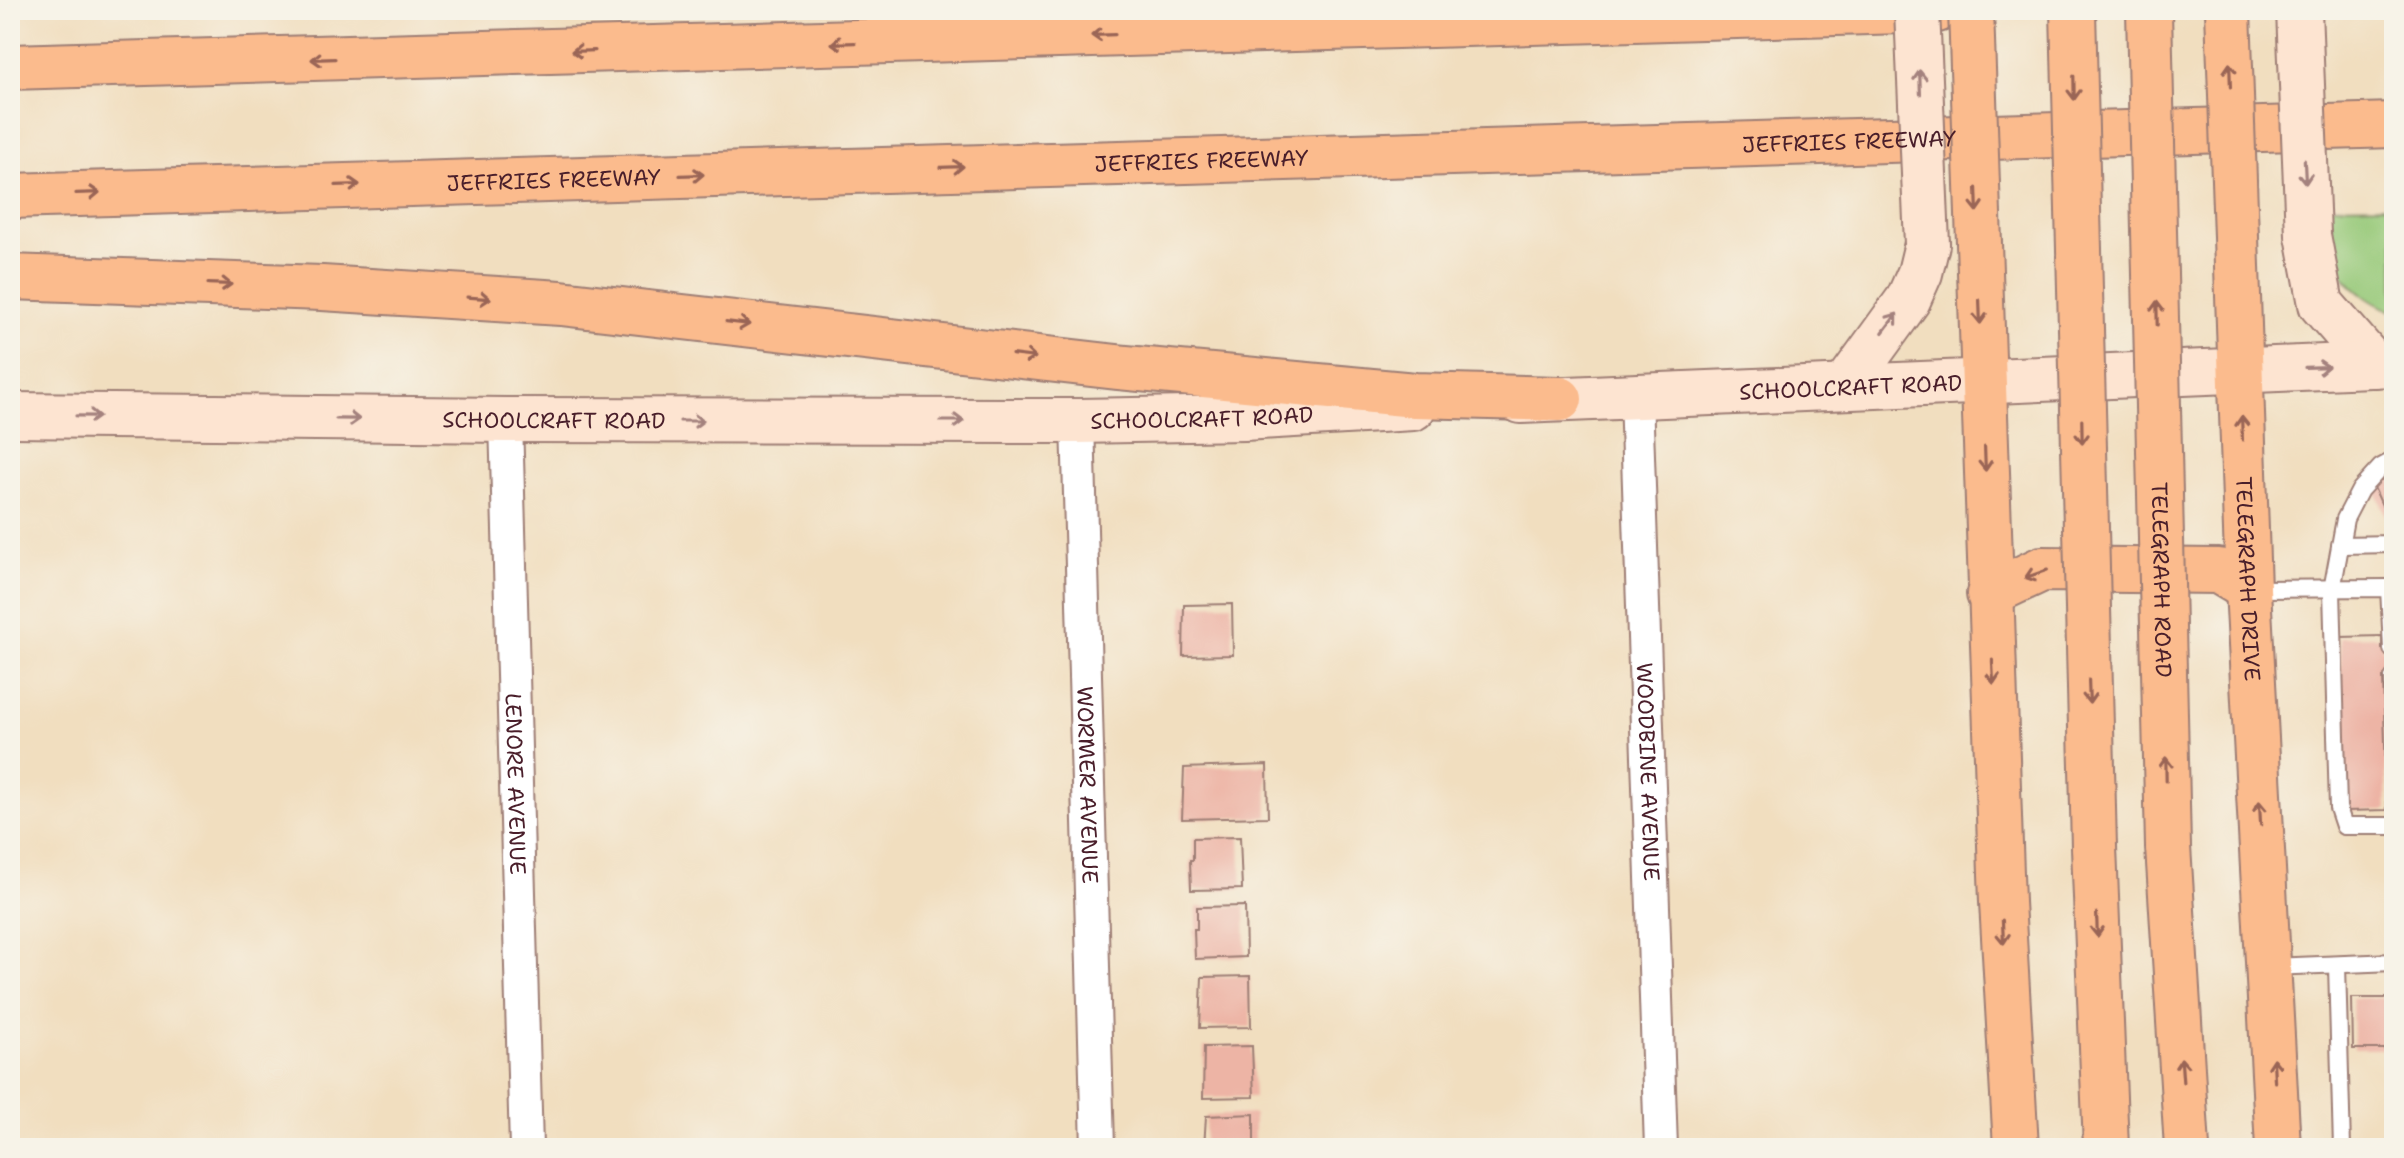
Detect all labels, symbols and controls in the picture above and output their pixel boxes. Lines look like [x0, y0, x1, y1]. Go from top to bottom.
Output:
one-way arrow [1090, 28, 1117, 43]
one-way arrow [830, 35, 857, 51]
one-way arrow [570, 43, 597, 58]
one-way arrow [310, 51, 337, 66]
one-way arrow [2223, 62, 2238, 89]
one-way arrow [1913, 69, 1928, 96]
one-way arrow [2067, 74, 2082, 101]
street label: JEFFRIES FREEWAY [1742, 124, 1957, 159]
street label: JEFFRIES FREEWAY [1094, 143, 1309, 178]
one-way arrow [2298, 158, 2313, 185]
one-way arrow [938, 159, 965, 174]
street label: JEFFRIES FREEWAY [446, 162, 661, 197]
one-way arrow [678, 167, 705, 182]
one-way arrow [334, 178, 361, 193]
one-way arrow [74, 186, 101, 201]
one-way arrow [1970, 186, 1985, 213]
one-way arrow [206, 276, 233, 291]
one-way arrow [465, 291, 492, 306]
one-way arrow [1973, 298, 1988, 325]
one-way arrow [2149, 300, 2164, 327]
one-way arrow [1881, 313, 1898, 334]
one-way arrow [724, 316, 751, 331]
one-way arrow [1010, 349, 1037, 364]
one-way arrow [2303, 360, 2330, 375]
street label: SCHOOLCRAFT ROAD [1739, 368, 1963, 406]
street label: SCHOOLCRAFT ROAD [1090, 399, 1314, 435]
street label: SCHOOLCRAFT ROAD [442, 405, 666, 435]
one-way arrow [74, 408, 101, 424]
one-way arrow [334, 411, 361, 427]
one-way arrow [678, 413, 705, 429]
one-way arrow [938, 413, 965, 429]
one-way arrow [2235, 415, 2250, 442]
one-way arrow [2074, 418, 2089, 445]
one-way arrow [1978, 445, 1993, 472]
street label: TELEGRAPH DRIVE [2230, 476, 2267, 682]
street label: TELEGRAPH ROAD [2145, 482, 2179, 678]
one-way arrow [2024, 567, 2049, 582]
one-way arrow [1986, 658, 2001, 685]
street label: WOODBINE AVENUE [1630, 662, 1667, 882]
one-way arrow [2081, 678, 2097, 705]
street label: WORMER AVENUE [1071, 686, 1105, 884]
street label: LENORE AVENUE [499, 693, 533, 875]
one-way arrow [2158, 756, 2174, 783]
one-way arrow [2252, 800, 2267, 827]
one-way arrow [2089, 911, 2104, 938]
one-way arrow [1996, 918, 2011, 945]
one-way arrow [2174, 1057, 2189, 1084]
one-way arrow [2266, 1057, 2281, 1084]

